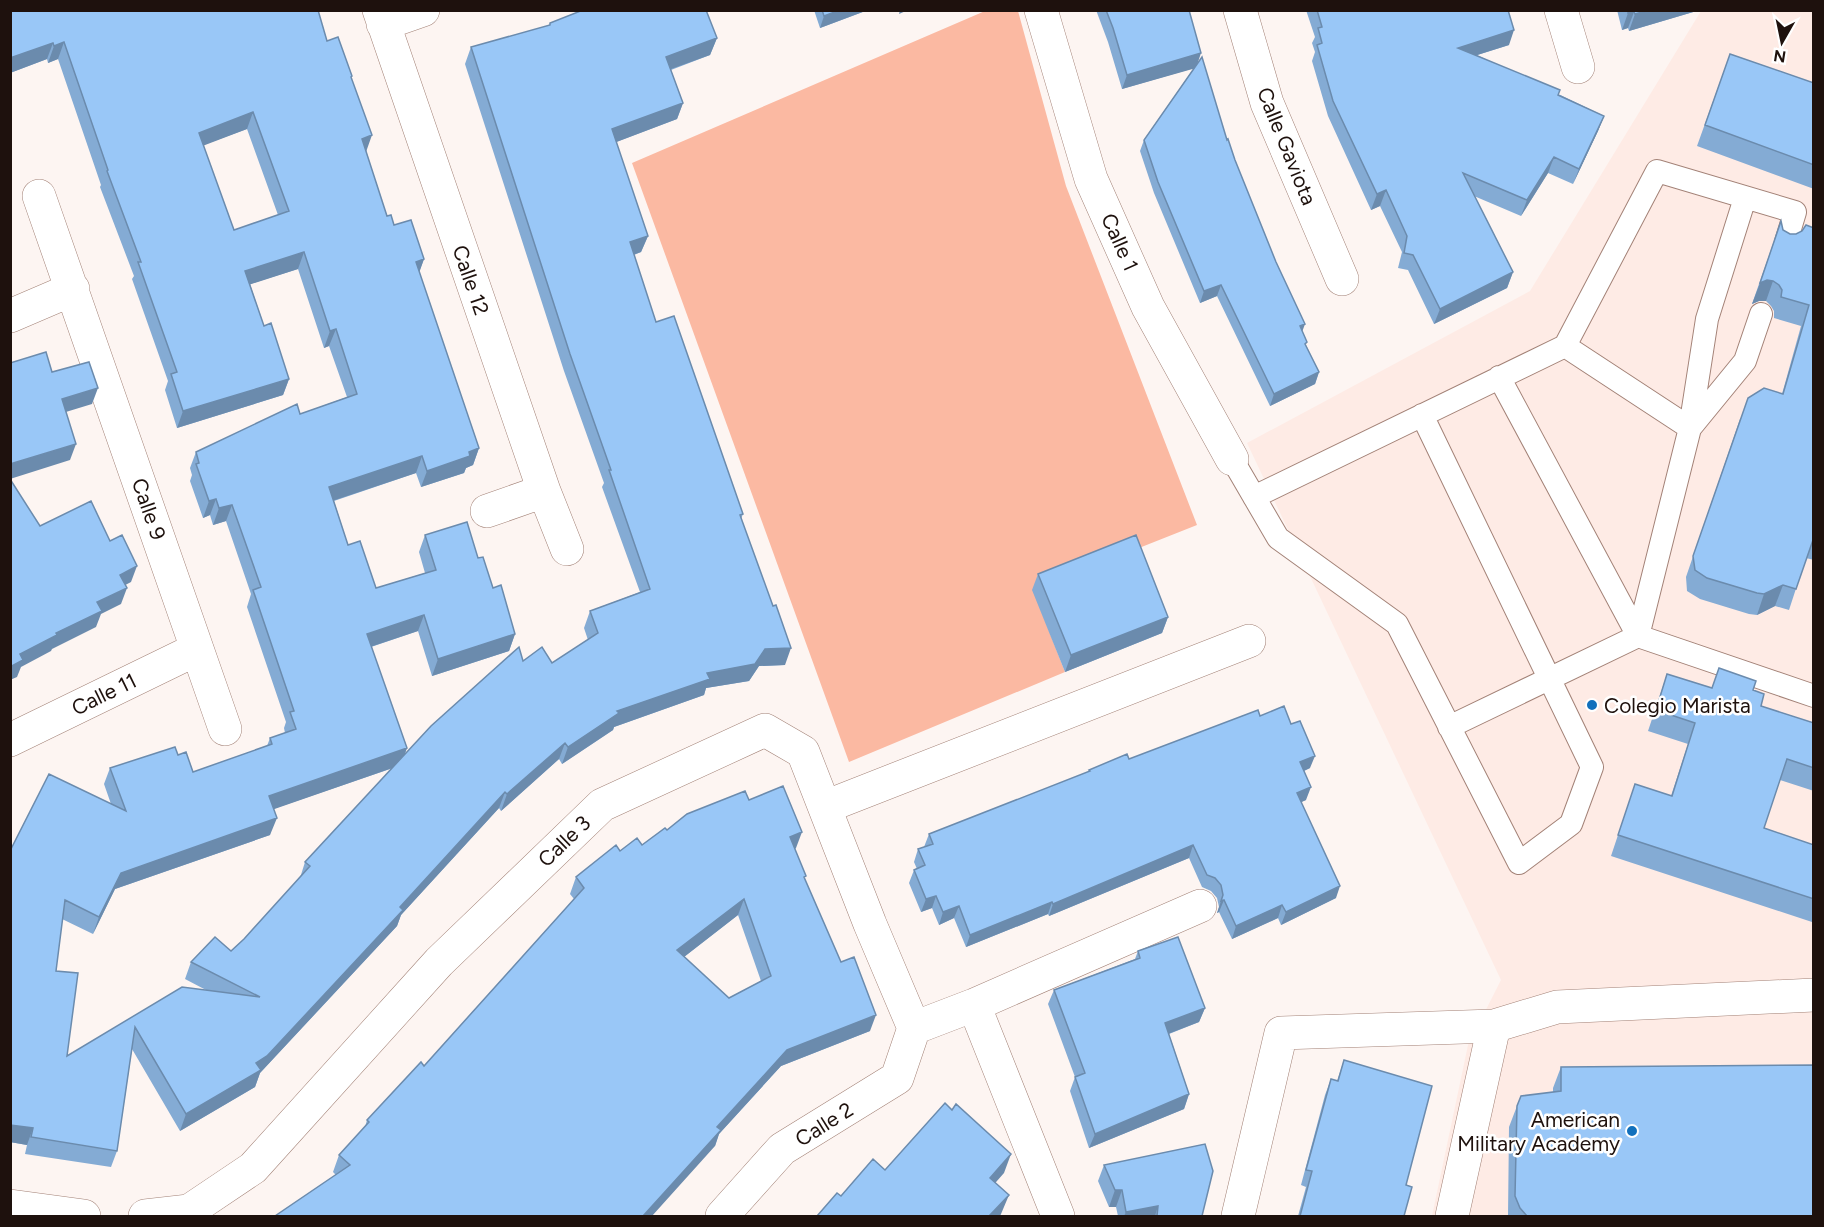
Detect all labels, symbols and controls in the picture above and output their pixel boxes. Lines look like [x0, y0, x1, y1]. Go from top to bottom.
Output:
north arrow [1752, 12, 1812, 72]
text: N [1772, 46, 1787, 67]
street label: Calle Gaviota [1252, 83, 1322, 209]
street label: Calle 1 [1096, 209, 1144, 275]
street label: Calle 12 [447, 242, 495, 318]
street label: Calle 9 [127, 475, 171, 543]
street label: Calle 11 [67, 668, 141, 720]
place label: Colegio Marista [1604, 693, 1751, 718]
marker: Colegio Marista [1585, 698, 1599, 712]
street label: Calle 3 [533, 810, 595, 872]
street label: Calle 2 [790, 1097, 858, 1151]
place label: American Military Academy [1457, 1107, 1620, 1156]
marker: American Military Academy [1625, 1124, 1639, 1138]

